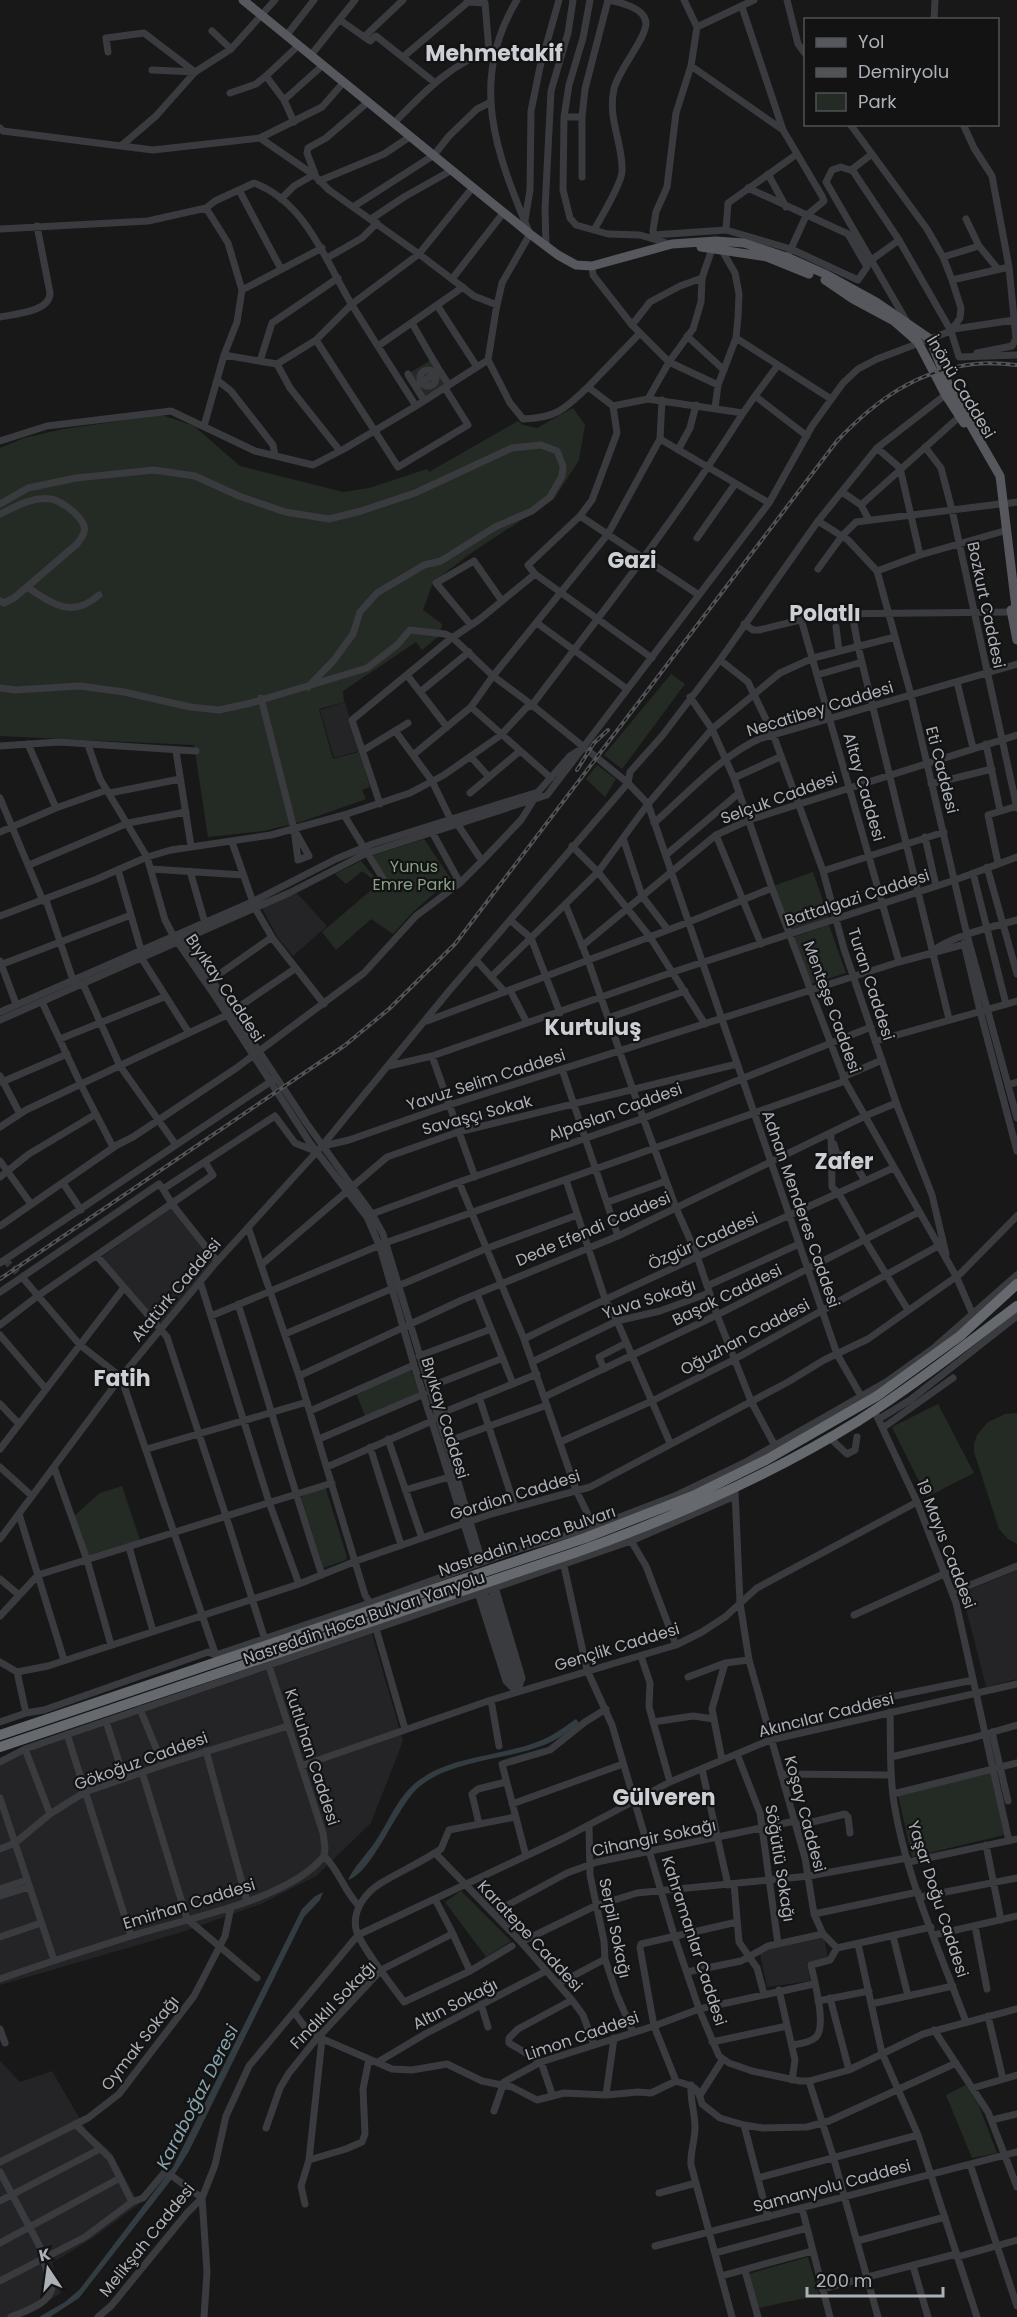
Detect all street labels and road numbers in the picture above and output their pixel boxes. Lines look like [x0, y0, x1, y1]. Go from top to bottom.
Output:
street label: İnönü Caddesi [921, 331, 1001, 443]
street label: Bozkurt Caddesi [961, 540, 1011, 670]
street label: Necatibey Caddesi [744, 676, 896, 742]
street label: Eti Caddesi [920, 724, 964, 816]
street label: Altay Caddesi [838, 730, 890, 844]
street label: Selçuk Caddesi [717, 766, 841, 830]
street label: Battalgazi Caddesi [782, 864, 932, 932]
street label: Turan Caddesi [842, 925, 900, 1043]
street label: Bıyıkay Caddesi [180, 929, 270, 1047]
street label: Menteşe Caddesi [797, 938, 867, 1076]
street label: Yavuz Selim Caddesi [404, 1043, 568, 1117]
street label: Alpaslan Caddesi [545, 1077, 685, 1147]
street label: Savaşçı Sokak [419, 1089, 535, 1141]
street label: Adnan Menderes Caddesi [756, 1107, 846, 1311]
street label: Dede Efendi Caddesi [512, 1186, 674, 1272]
street label: Özgür Caddesi [644, 1206, 762, 1276]
street label: Atatürk Caddesi [126, 1233, 226, 1347]
street label: Başak Caddesi [668, 1259, 786, 1331]
street label: Yuva Sokağı [599, 1273, 699, 1325]
street label: Oğuzhan Caddesi [676, 1293, 814, 1381]
street label: Bıyıkay Caddesi [416, 1354, 474, 1482]
street label: Gordion Caddesi [447, 1464, 583, 1526]
street label: 19 Mayıs Caddesi [911, 1476, 981, 1612]
street label: Nasreddin Hoca Bulvarı [435, 1500, 619, 1582]
street label: Nasreddin Hoca Bulvarı Yanyolu [240, 1566, 488, 1670]
street label: Gençlik Caddesi [552, 1617, 682, 1677]
street label: Kutluhan Caddesi [279, 1686, 345, 1828]
street label: Akıncılar Caddesi [756, 1687, 896, 1743]
street label: Gökoğuz Caddesi [71, 1726, 211, 1796]
street label: Koşay Caddesi [778, 1753, 832, 1875]
street label: Söğütlü Sokağı [759, 1803, 801, 1923]
street label: Cihangir Sokağı [590, 1814, 718, 1862]
street label: Yaşar Doğu Caddesi [902, 1818, 974, 1980]
street label: Kahramanlar Caddesi [656, 1853, 732, 2029]
street label: Emirhan Caddesi [120, 1873, 258, 1935]
street label: Karatepe Caddesi [472, 1875, 588, 1997]
street label: Serpil Sokağı [593, 1876, 637, 1980]
street label: Fındıklıl Sokağı [285, 1956, 381, 2054]
street label: Altın Sokağı [409, 1973, 501, 2035]
street label: Oymak Sokağı [96, 1991, 184, 2095]
street label: Limon Caddesi [522, 2006, 642, 2066]
street label: Samanyolu Caddesi [751, 2154, 913, 2218]
street label: Melikşah Caddesi [94, 2178, 200, 2302]

